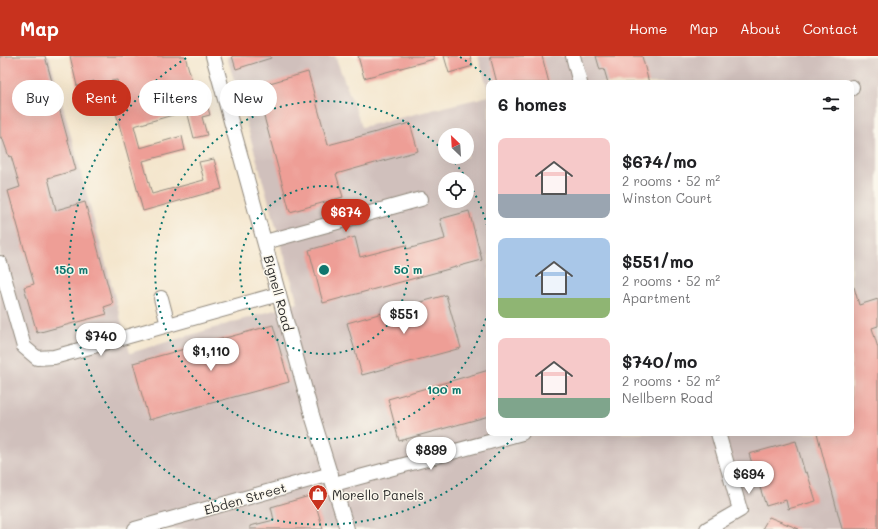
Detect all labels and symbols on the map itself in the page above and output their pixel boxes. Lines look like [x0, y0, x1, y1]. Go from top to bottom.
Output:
north arrow [438, 128, 474, 164]
pin: $674 [322, 199, 370, 233]
street label: Bignell Road [261, 253, 297, 333]
text: 150 m [54, 261, 88, 277]
text: 50 m [394, 261, 422, 277]
centre of rings [317, 263, 331, 277]
pin: $551 [380, 301, 428, 335]
pin: $740 [77, 323, 125, 357]
pin: $1,110 [178, 338, 244, 372]
text: 100 m [427, 381, 461, 397]
pin: $899 [407, 437, 455, 471]
pin: $694 [725, 461, 773, 495]
street label: Ebden Street [202, 478, 288, 518]
shop icon: Morello Panels [307, 483, 329, 511]
place label: Morello Panels [332, 486, 424, 503]

